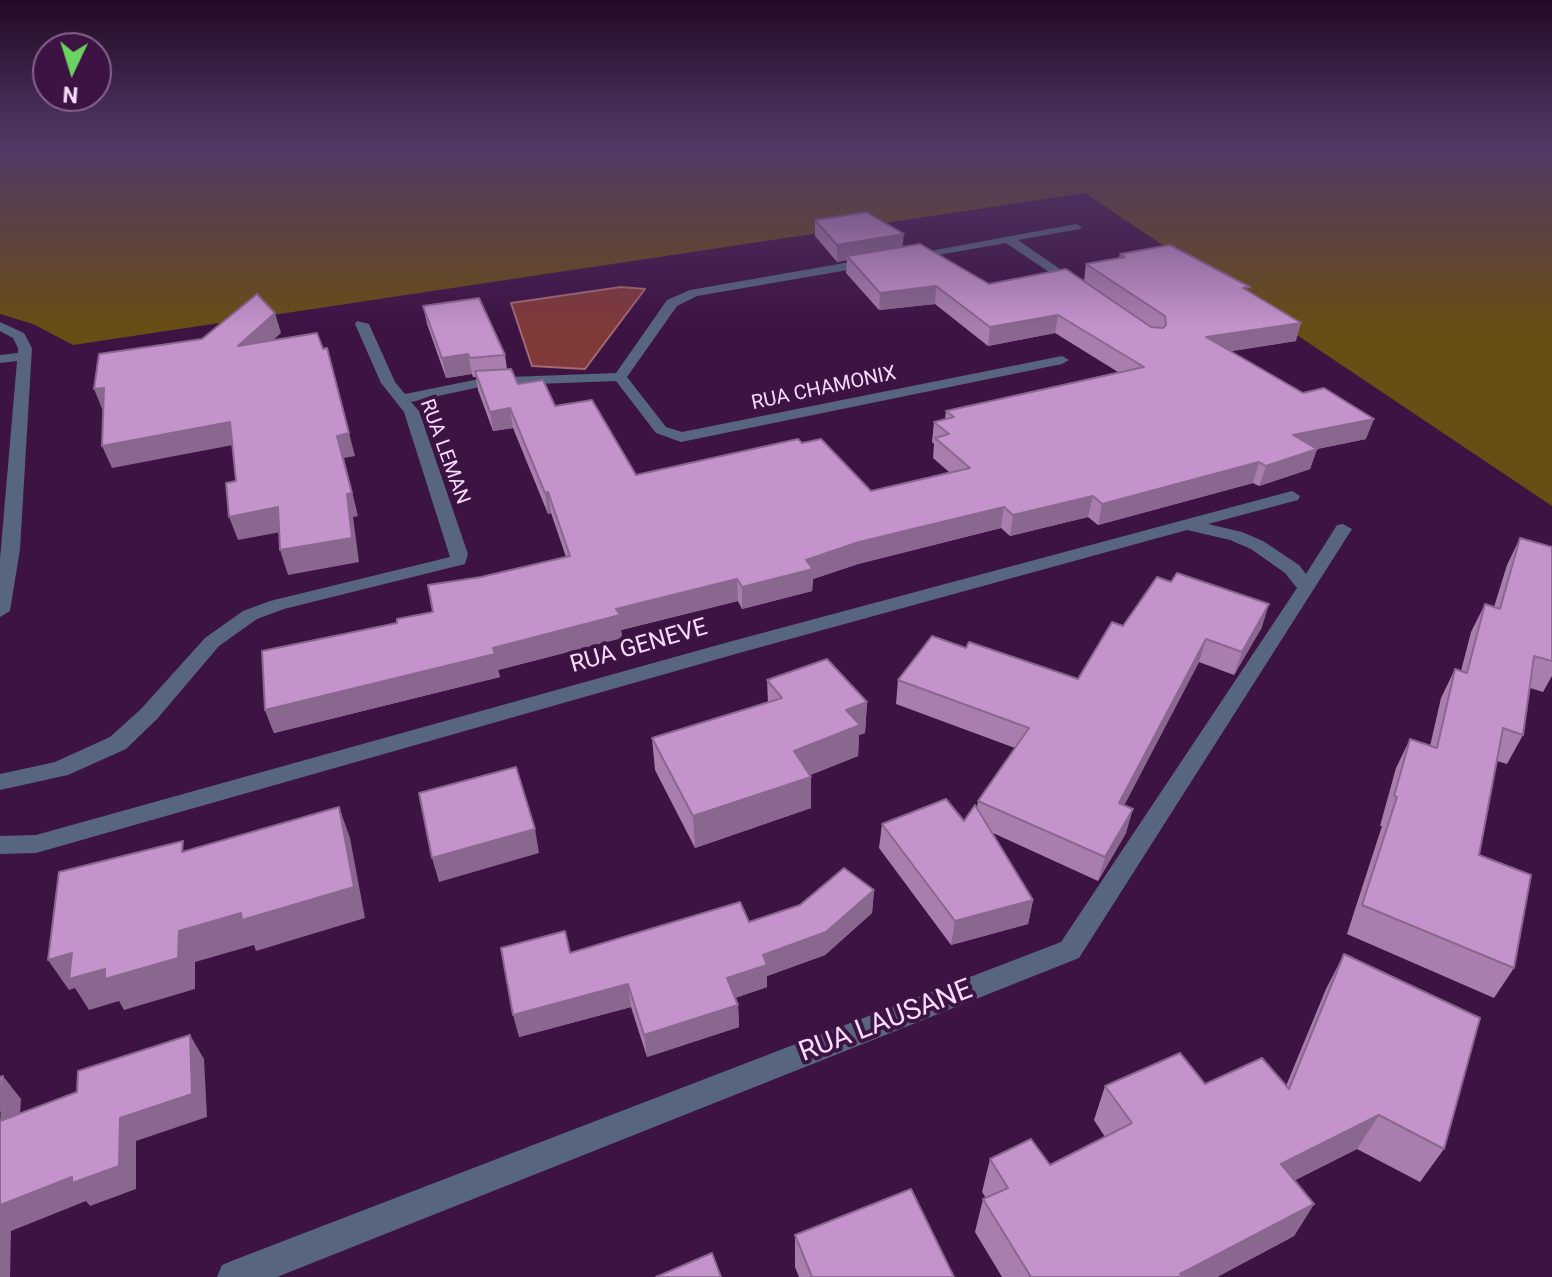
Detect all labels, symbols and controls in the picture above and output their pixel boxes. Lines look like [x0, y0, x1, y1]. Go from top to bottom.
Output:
north arrow [32, 32, 112, 112]
text: N [62, 81, 79, 107]
street label: RUA CHAMONIX [750, 362, 898, 416]
street label: RUA LEMAN [414, 396, 474, 508]
street label: RUA GENEVE [567, 614, 711, 680]
street label: RUA LAUSANE [795, 974, 977, 1070]

